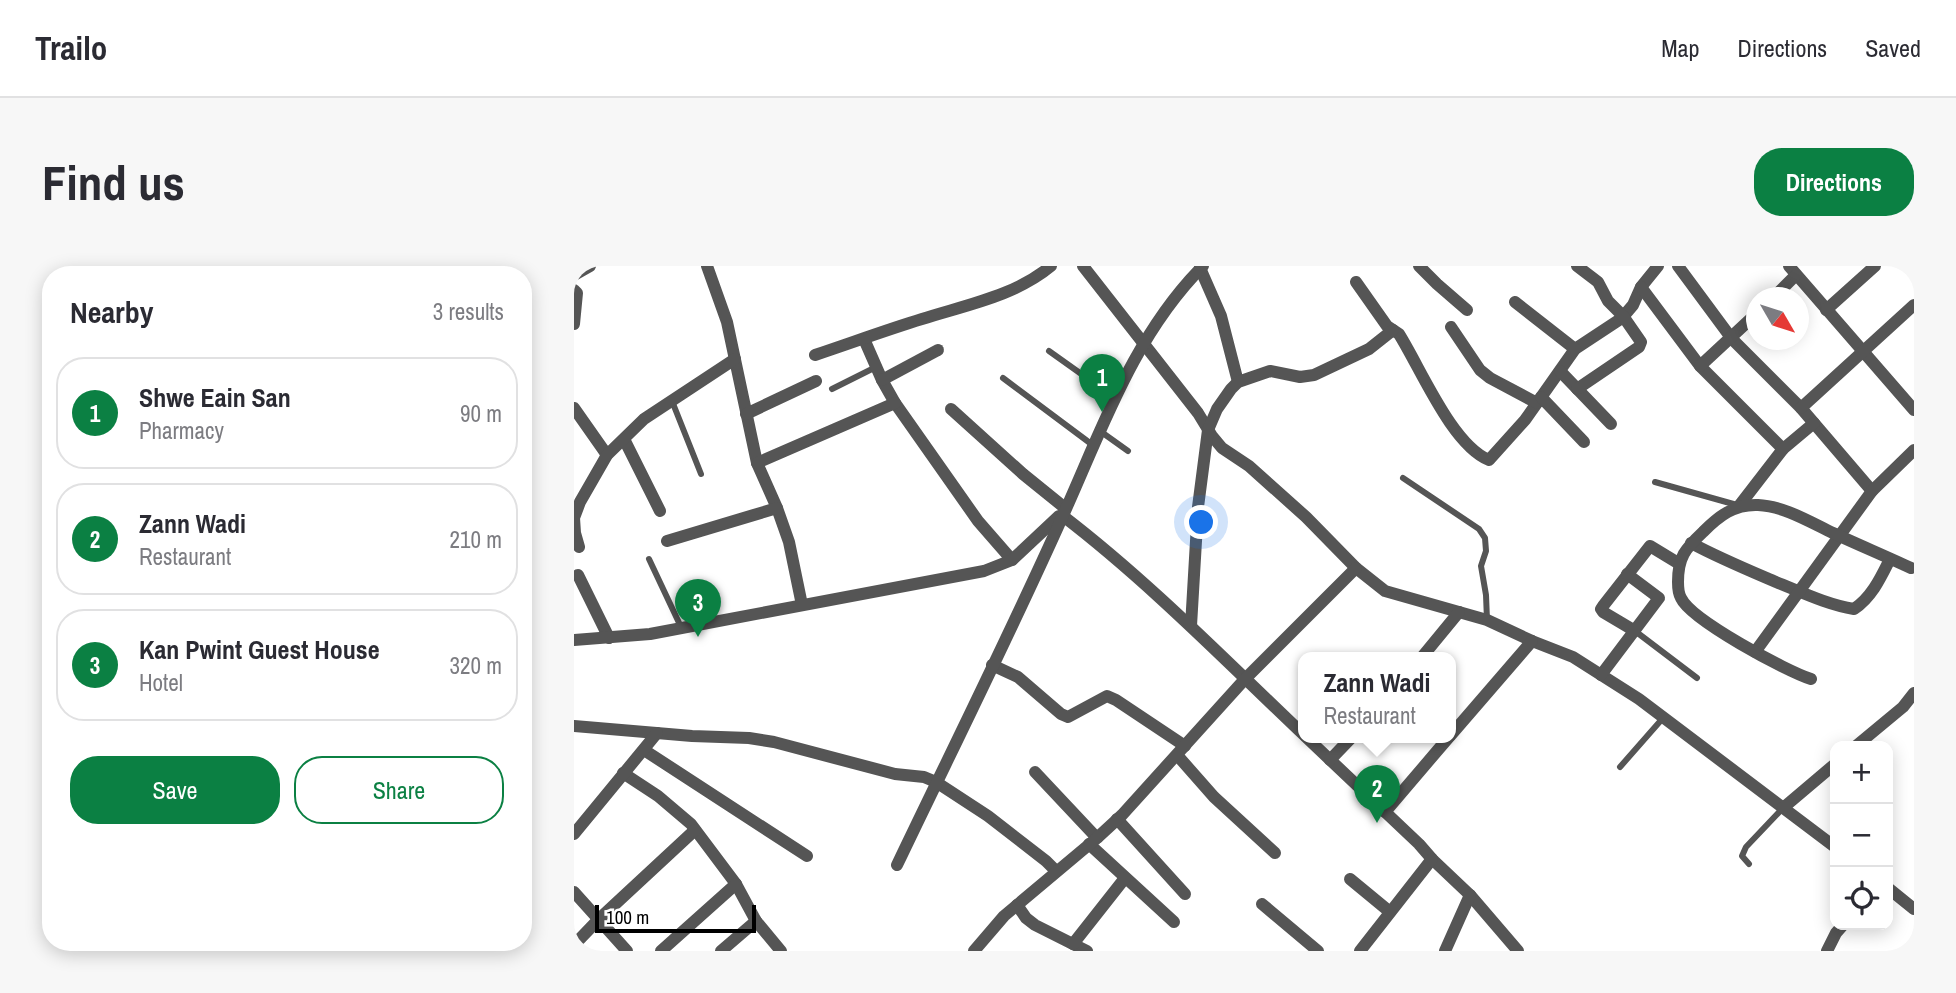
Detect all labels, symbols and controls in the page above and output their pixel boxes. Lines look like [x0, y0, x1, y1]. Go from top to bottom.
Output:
text: Trailo [35, 26, 107, 70]
text: Map [1661, 32, 1699, 64]
text: Directions [1737, 32, 1827, 64]
text: Saved [1865, 32, 1921, 64]
button: Directions [1754, 148, 1914, 216]
text: Find us [42, 149, 185, 215]
north arrow [1746, 287, 1809, 350]
text: Nearby [70, 292, 153, 332]
text: 3 results [433, 296, 504, 327]
pin: 1 [1079, 354, 1125, 412]
text: Shwe Eain San [139, 380, 291, 415]
text: 1 [90, 398, 100, 429]
text: 90 m [460, 398, 502, 429]
text: Pharmacy [139, 415, 224, 446]
your location [1184, 505, 1218, 539]
text: Zann Wadi [139, 506, 246, 541]
text: 2 [90, 524, 100, 555]
text: 210 m [450, 524, 502, 555]
text: Restaurant [139, 541, 231, 572]
pin: 3 [675, 579, 721, 637]
text: Kan Pwint Guest House [139, 632, 380, 667]
text: 3 [90, 650, 100, 681]
text: 320 m [450, 650, 502, 681]
popup [1298, 652, 1456, 743]
text: Zann Wadi [1323, 665, 1431, 700]
text: Hotel [139, 667, 183, 698]
text: Restaurant [1323, 700, 1416, 731]
map controls [1830, 741, 1893, 930]
button: + [1830, 741, 1893, 804]
button: Save [70, 756, 280, 824]
button: Share [294, 756, 504, 824]
pin: 2 [1354, 765, 1400, 823]
button: − [1830, 804, 1893, 867]
button: locate [1830, 867, 1893, 930]
scale bar [595, 902, 756, 934]
text: 100 m [606, 904, 649, 930]

